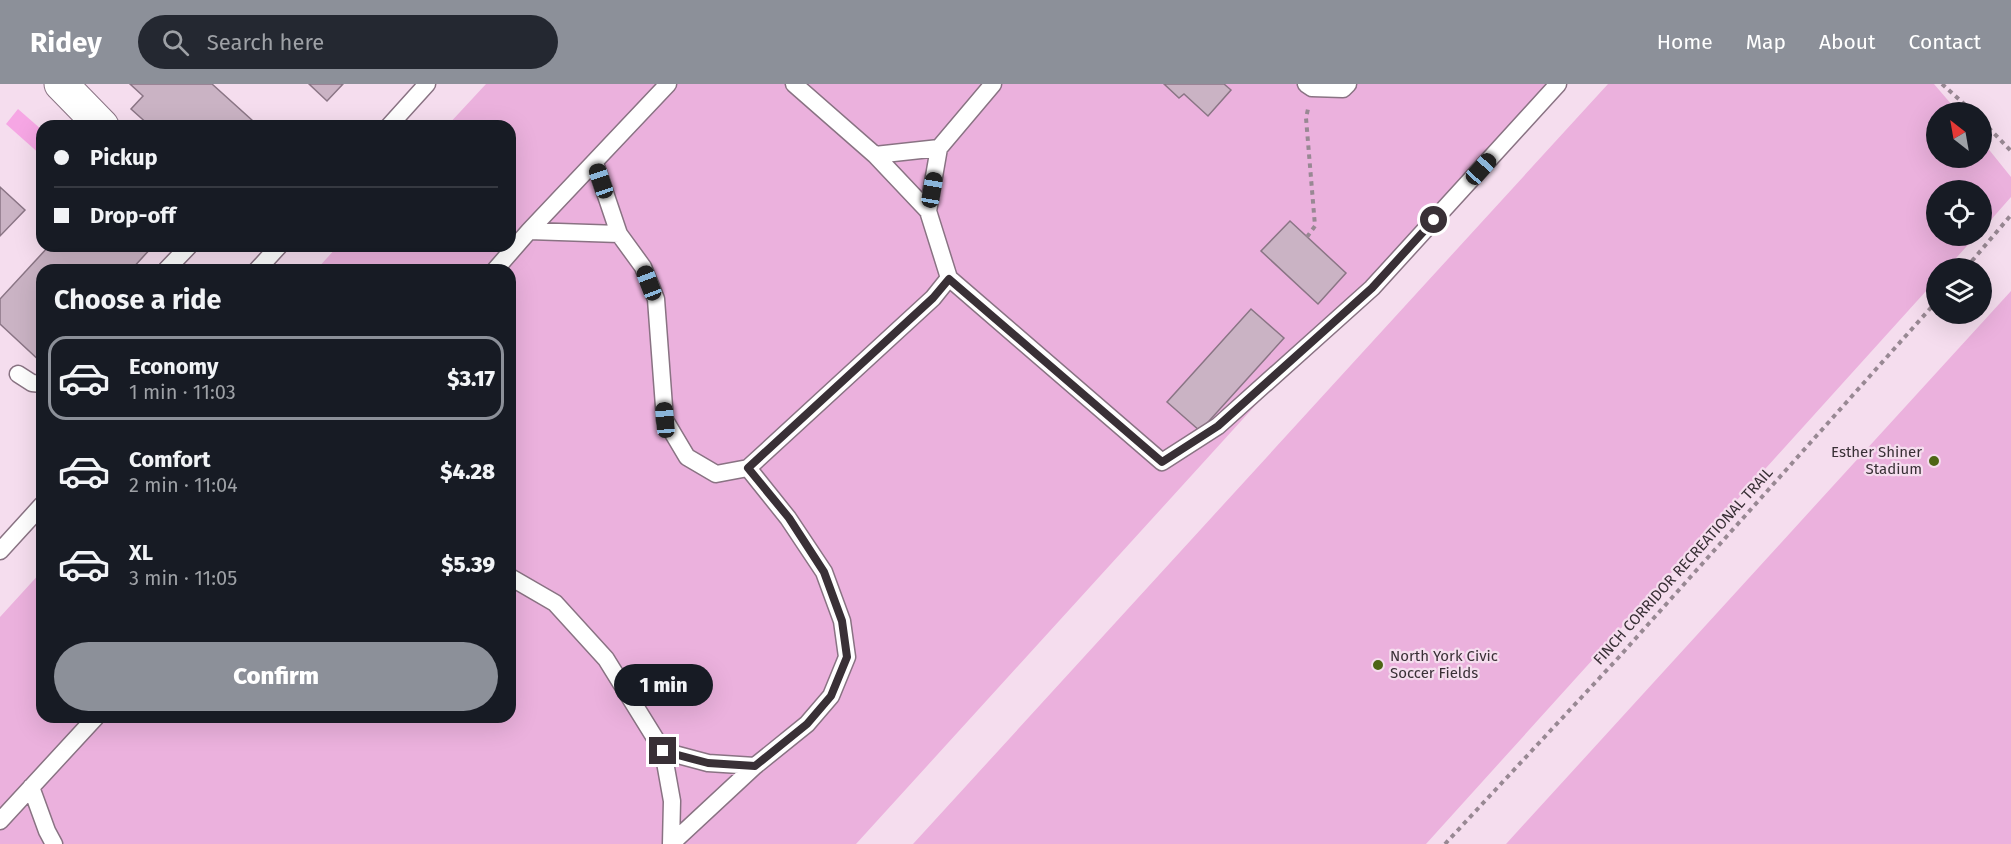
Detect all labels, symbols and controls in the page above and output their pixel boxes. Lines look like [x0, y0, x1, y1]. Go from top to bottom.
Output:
search box [138, 15, 558, 69]
text: Ridey [30, 26, 102, 59]
icon: search [159, 26, 192, 59]
text: Search here [207, 29, 324, 56]
text: Home [1657, 29, 1713, 55]
text: Map [1746, 29, 1786, 55]
text: About [1819, 29, 1876, 55]
text: Contact [1909, 29, 1981, 55]
north arrow [1926, 102, 1992, 168]
map controls [1926, 102, 1992, 324]
text: Pickup [90, 144, 158, 171]
car [1462, 150, 1500, 188]
car [587, 161, 615, 201]
car [920, 171, 944, 209]
button: locate [1926, 180, 1992, 246]
text: Drop-off [90, 202, 176, 229]
route start [1420, 206, 1447, 233]
button: layers [1926, 258, 1992, 324]
car [634, 263, 664, 303]
text: Choose a ride [54, 284, 221, 316]
icon: car [57, 351, 111, 405]
text: Economy [129, 353, 218, 380]
text: $3.17 [447, 365, 495, 392]
text: 1 min · 11:03 [129, 380, 236, 404]
car [654, 401, 676, 439]
place label: Esther Shiner Stadium [1831, 443, 1922, 478]
icon: car [57, 444, 111, 498]
text: Comfort [129, 446, 210, 473]
marker: Esther Shiner Stadium [1927, 454, 1941, 468]
text: $4.28 [440, 458, 495, 485]
street label: FINCH CORRIDOR RECREATIONAL TRAIL [1590, 463, 1777, 668]
text: 2 min · 11:04 [129, 473, 238, 497]
icon: car [57, 537, 111, 591]
text: XL [129, 539, 153, 566]
text: $5.39 [441, 551, 495, 578]
text: 3 min · 11:05 [129, 566, 237, 590]
button: Confirm [54, 642, 498, 711]
place label: North York Civic Soccer Fields [1390, 647, 1498, 682]
marker: North York Civic Soccer Fields [1371, 658, 1385, 672]
callout: 1 min [614, 664, 712, 706]
text: 1 min [640, 673, 687, 697]
route end [649, 737, 676, 764]

